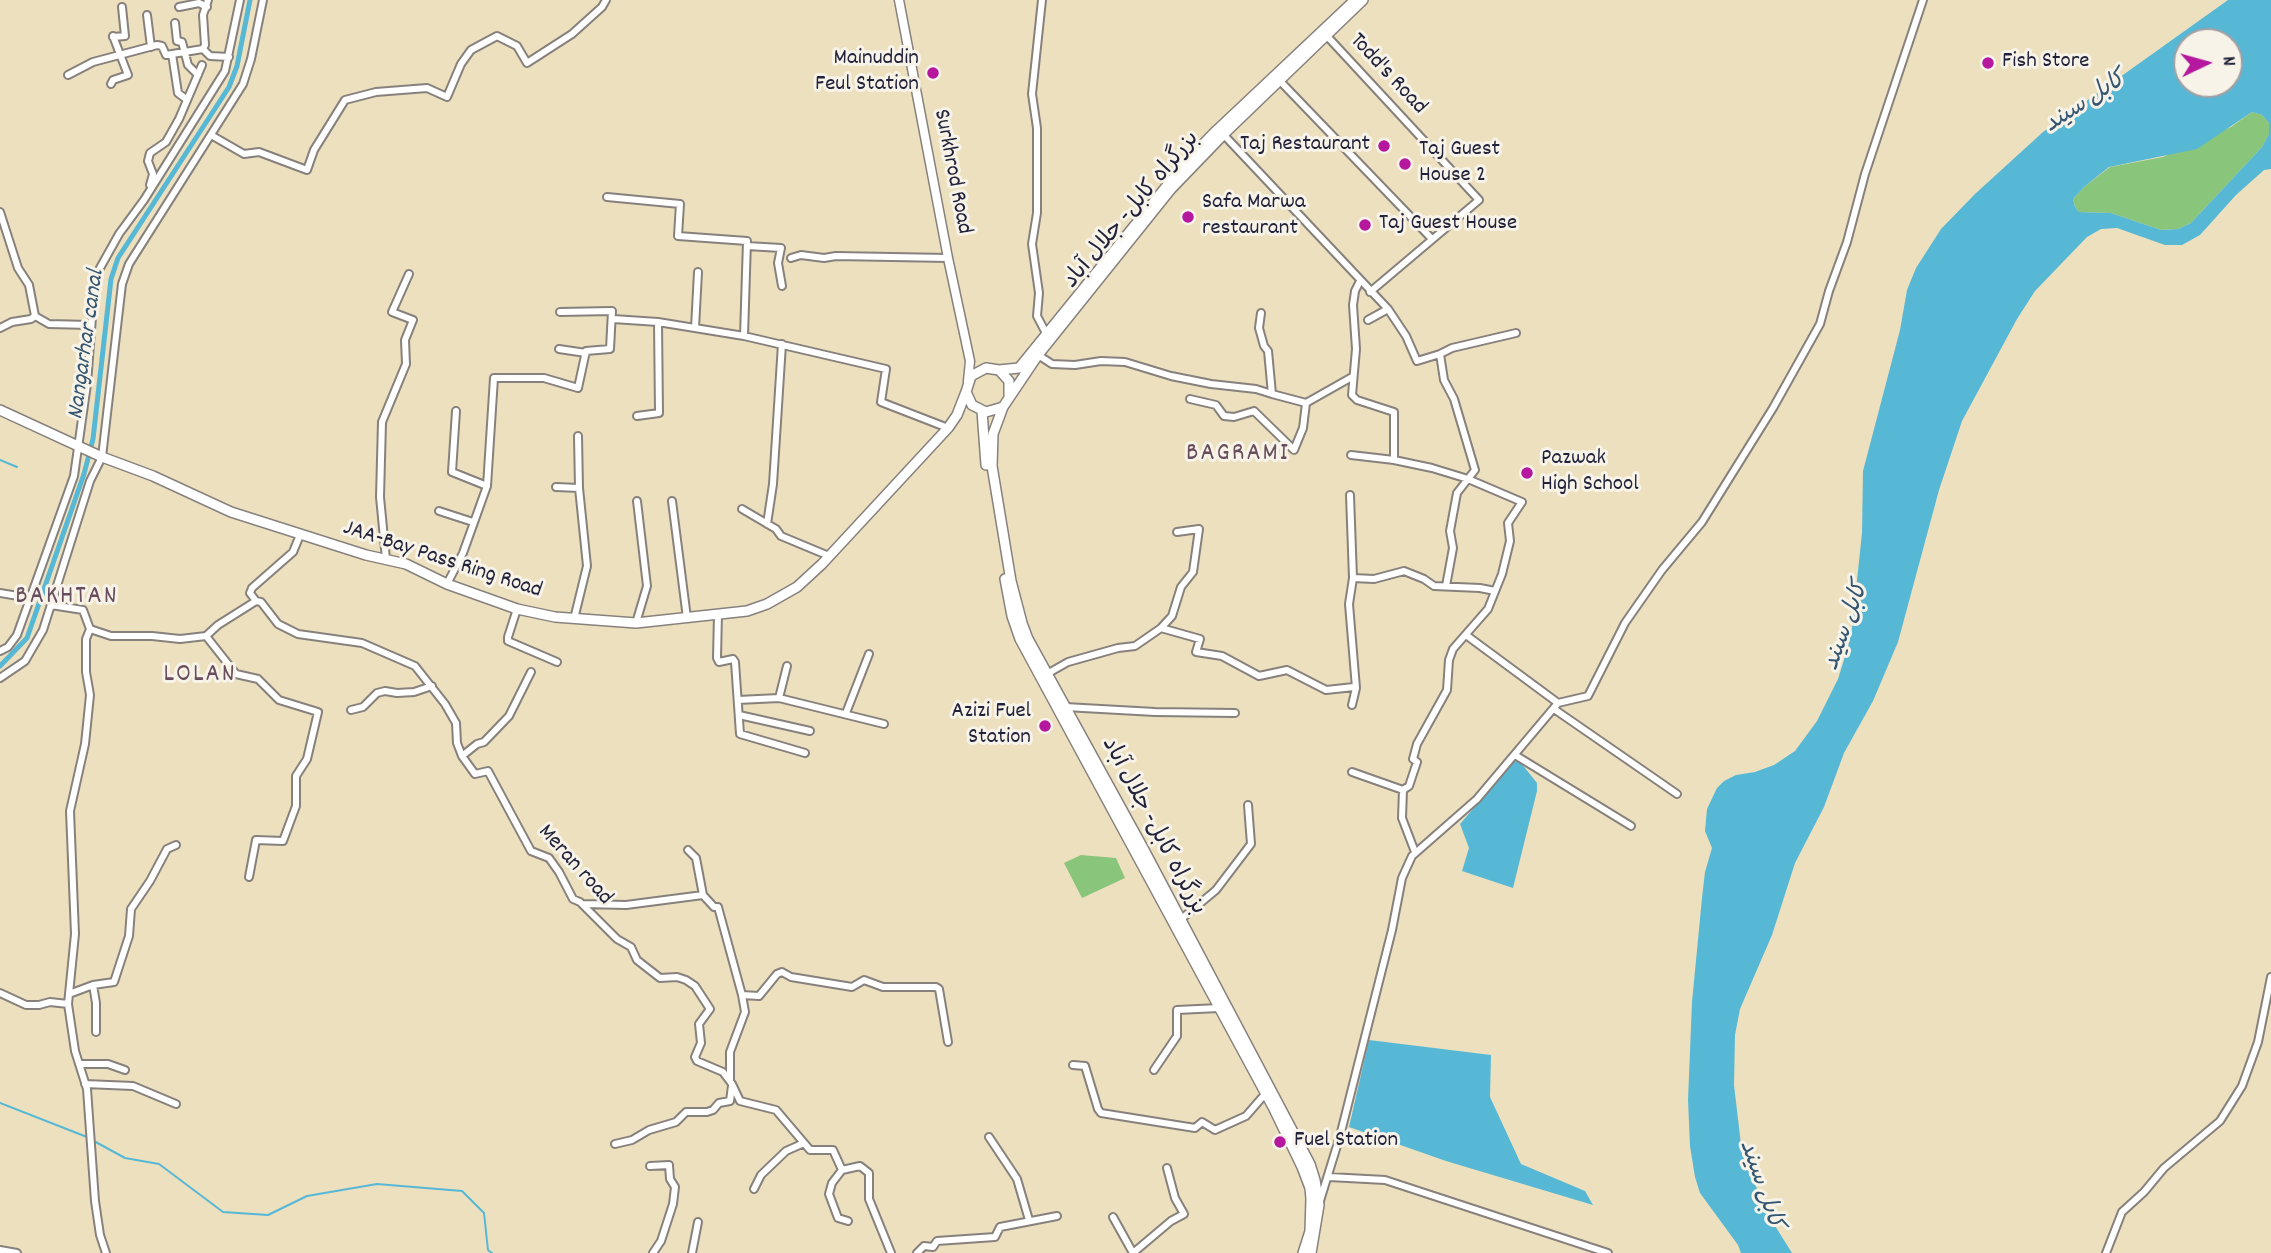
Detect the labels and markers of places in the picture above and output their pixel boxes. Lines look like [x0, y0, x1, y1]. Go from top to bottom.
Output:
place label: Mainuddin Feul Station [815, 46, 919, 100]
place label: Fish Store [2002, 49, 2089, 77]
marker: Fish Store [1980, 55, 1996, 71]
marker: Mainuddin Feul Station [925, 65, 941, 81]
place label: Taj Restaurant [1240, 132, 1370, 160]
place label: Taj Guest House 2 [1419, 137, 1500, 191]
marker: Taj Restaurant [1376, 138, 1392, 154]
marker: Taj Guest House 2 [1397, 156, 1413, 172]
place label: Safa Marwa restaurant [1202, 190, 1305, 244]
marker: Safa Marwa restaurant [1180, 209, 1196, 225]
place label: Taj Guest House [1379, 211, 1517, 239]
marker: Taj Guest House [1357, 217, 1373, 233]
place label: Pazwak High School [1541, 446, 1639, 500]
marker: Pazwak High School [1519, 465, 1535, 481]
place label: Azizi Fuel Station [952, 699, 1031, 753]
marker: Azizi Fuel Station [1037, 718, 1053, 734]
place label: Fuel Station [1294, 1128, 1398, 1156]
marker: Fuel Station [1272, 1134, 1288, 1150]

